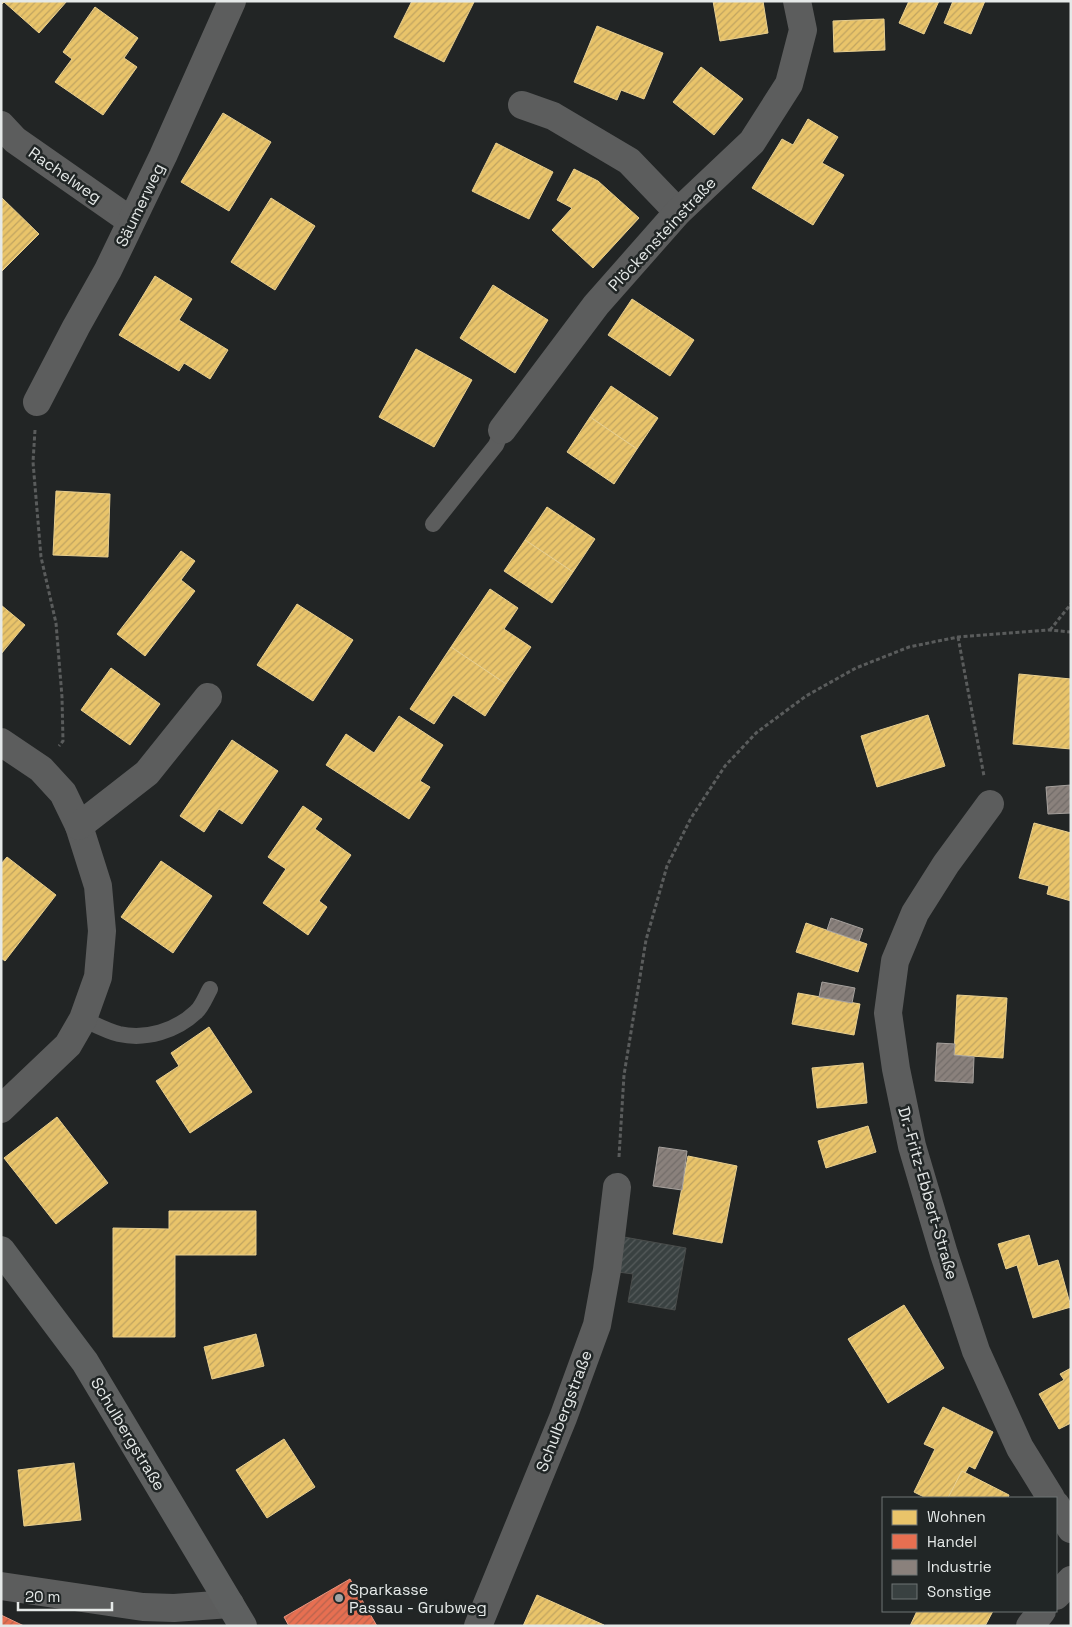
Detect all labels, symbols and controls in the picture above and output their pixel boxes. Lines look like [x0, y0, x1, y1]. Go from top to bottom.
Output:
street label: Rachelweg [24, 142, 106, 208]
street label: Säumerweg [111, 160, 169, 250]
street label: Plöckensteinstraße [603, 172, 721, 296]
street label: Dr.-Fritz-Ebbert-Straße [893, 1104, 963, 1282]
street label: Schulbergstraße [531, 1347, 597, 1475]
street label: Schulbergstraße [86, 1373, 170, 1495]
legend [882, 1497, 1057, 1612]
text: Wohnen [927, 1507, 986, 1526]
text: Handel [927, 1532, 977, 1551]
text: Industrie [927, 1557, 992, 1576]
place label: Sparkasse Passau - Grubweg [349, 1579, 487, 1618]
scale bar [18, 1580, 111, 1612]
text: Sonstige [927, 1582, 992, 1601]
text: 20 m [25, 1587, 60, 1606]
marker: Sparkasse Passau - Grubweg [333, 1592, 345, 1604]

